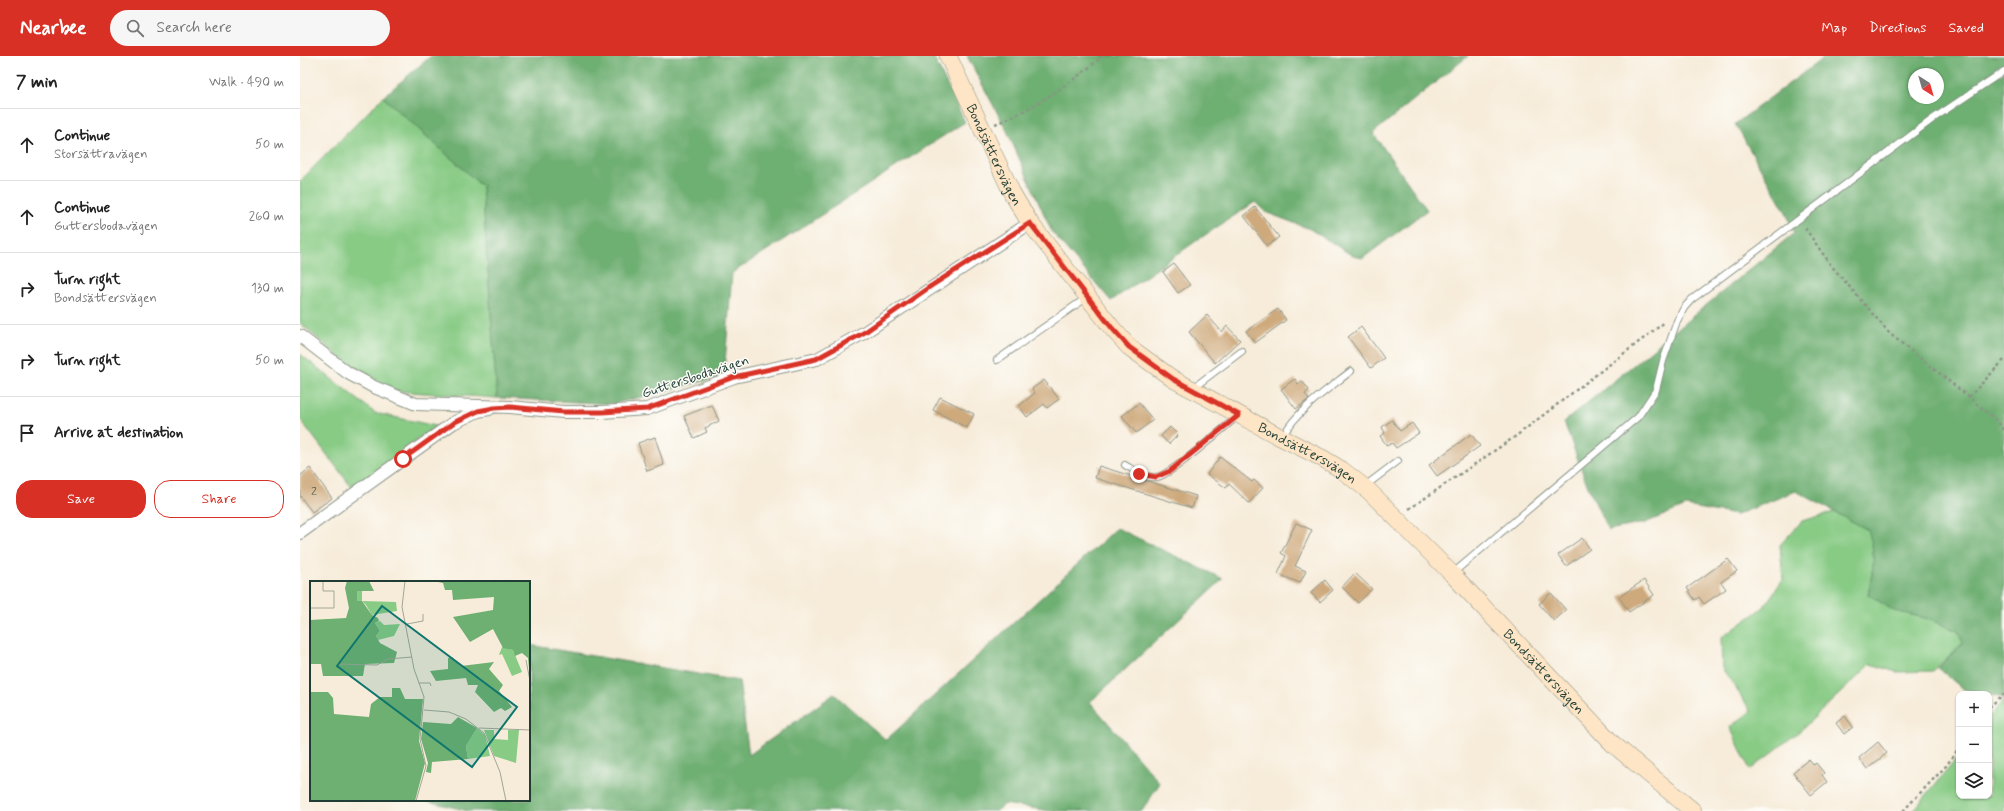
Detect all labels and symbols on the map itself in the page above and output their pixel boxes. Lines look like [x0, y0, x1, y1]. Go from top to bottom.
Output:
north arrow [1908, 68, 1944, 104]
street label: Bondsättersvägen [962, 101, 1026, 209]
street label: Guttersbodavägen [639, 351, 751, 403]
street label: Bondsättersvägen [1255, 419, 1360, 488]
route start [394, 450, 412, 468]
route end [1130, 465, 1148, 483]
house number: 2 [311, 484, 317, 500]
inset map [310, 581, 530, 801]
street label: Bondsättersvägen [1499, 626, 1588, 718]

